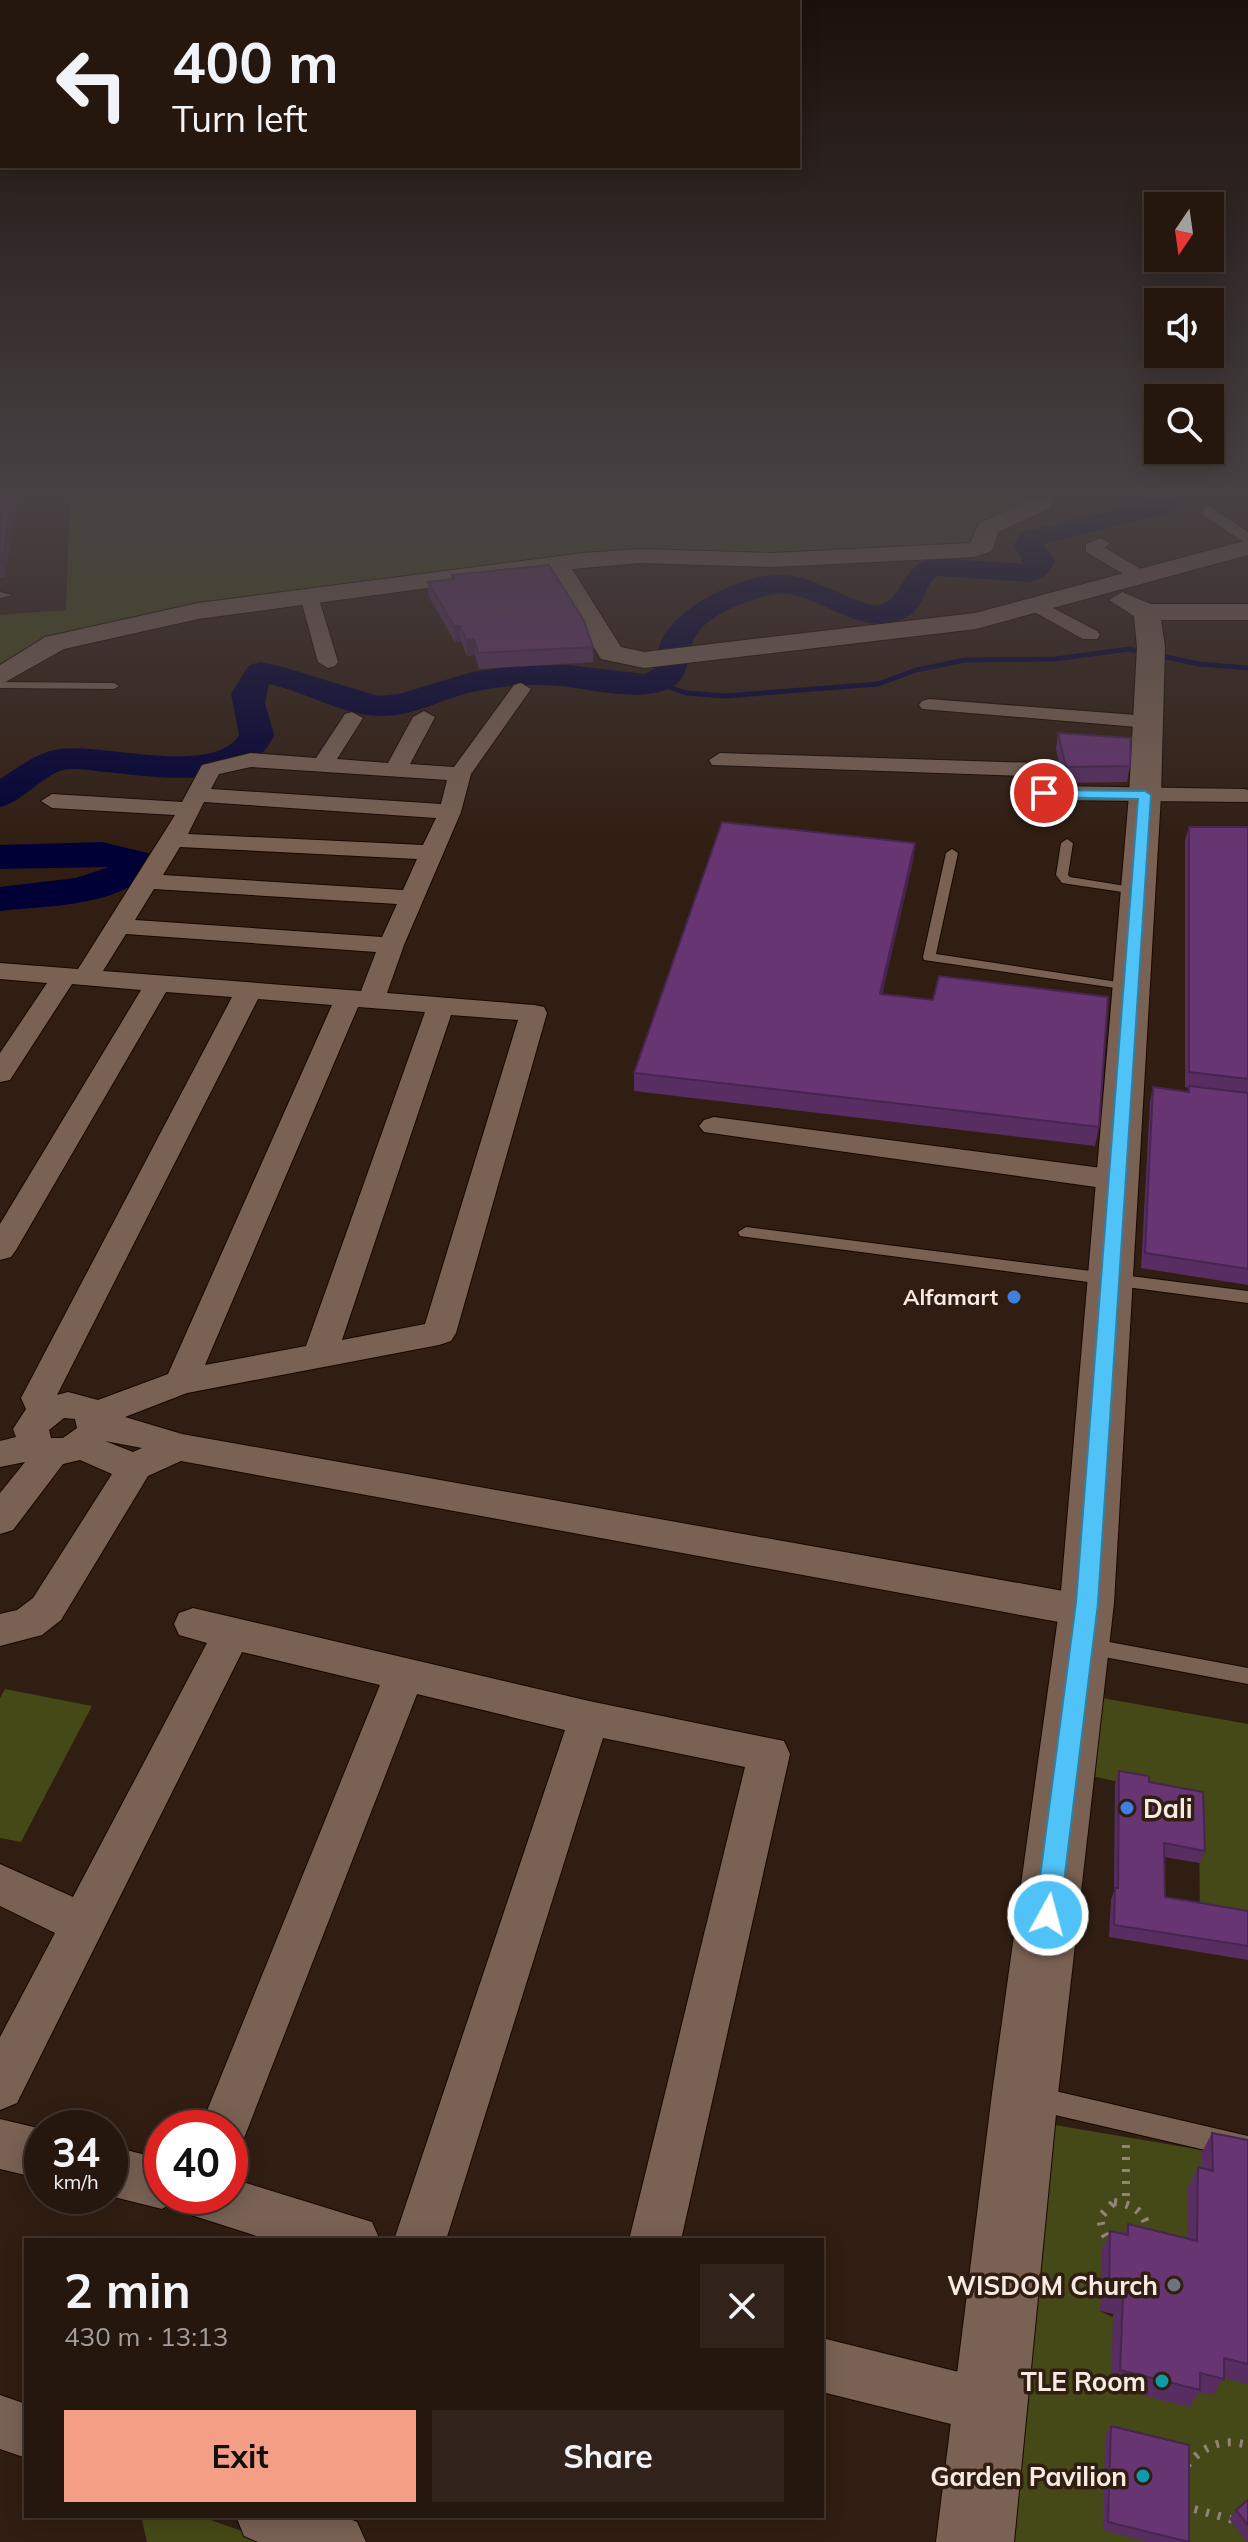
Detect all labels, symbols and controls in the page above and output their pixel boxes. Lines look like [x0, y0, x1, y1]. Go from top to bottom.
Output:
text: 400 m [172, 27, 339, 97]
icon: left [40, 32, 144, 136]
text: Turn left [172, 96, 308, 141]
north arrow [1144, 192, 1224, 272]
map controls [1144, 192, 1224, 464]
button: sound [1144, 288, 1224, 368]
button: search [1144, 384, 1224, 464]
pin [1010, 759, 1078, 827]
icon: arrive [1022, 771, 1066, 815]
place label: Alfamart [903, 1283, 998, 1311]
marker: Alfamart [1005, 1288, 1023, 1306]
place label: Dali [1143, 1792, 1193, 1825]
marker: Dali [1118, 1799, 1136, 1817]
position arrow [1006, 1873, 1090, 1957]
speed limit sign: 40 [144, 2110, 248, 2214]
text: 34 [52, 2127, 100, 2177]
text: km/h [53, 2169, 99, 2194]
text: 2 min [64, 2260, 191, 2320]
button: close [700, 2264, 784, 2348]
place label: WISDOM Church [947, 2269, 1158, 2302]
marker: WISDOM Church [1165, 2276, 1183, 2294]
text: 430 m · 13:13 [64, 2320, 228, 2353]
place label: TLE Room [1021, 2365, 1146, 2398]
marker: TLE Room [1153, 2372, 1171, 2390]
button: Exit [64, 2410, 416, 2502]
button: Share [432, 2410, 784, 2502]
place label: Garden Pavilion [930, 2460, 1127, 2493]
marker: Garden Pavilion [1134, 2467, 1152, 2485]

